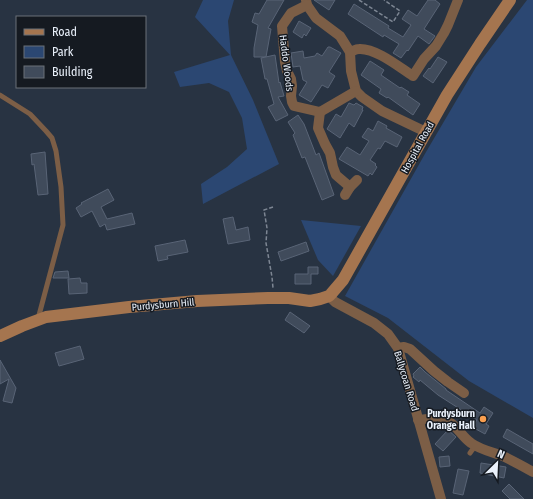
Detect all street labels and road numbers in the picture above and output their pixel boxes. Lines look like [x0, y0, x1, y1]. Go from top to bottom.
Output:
street label: Haddo Woods [277, 34, 295, 92]
street label: Hospital Road [399, 120, 437, 175]
street label: Purdysburn Hill [131, 296, 195, 314]
street label: Ballycoan Road [391, 350, 421, 413]

